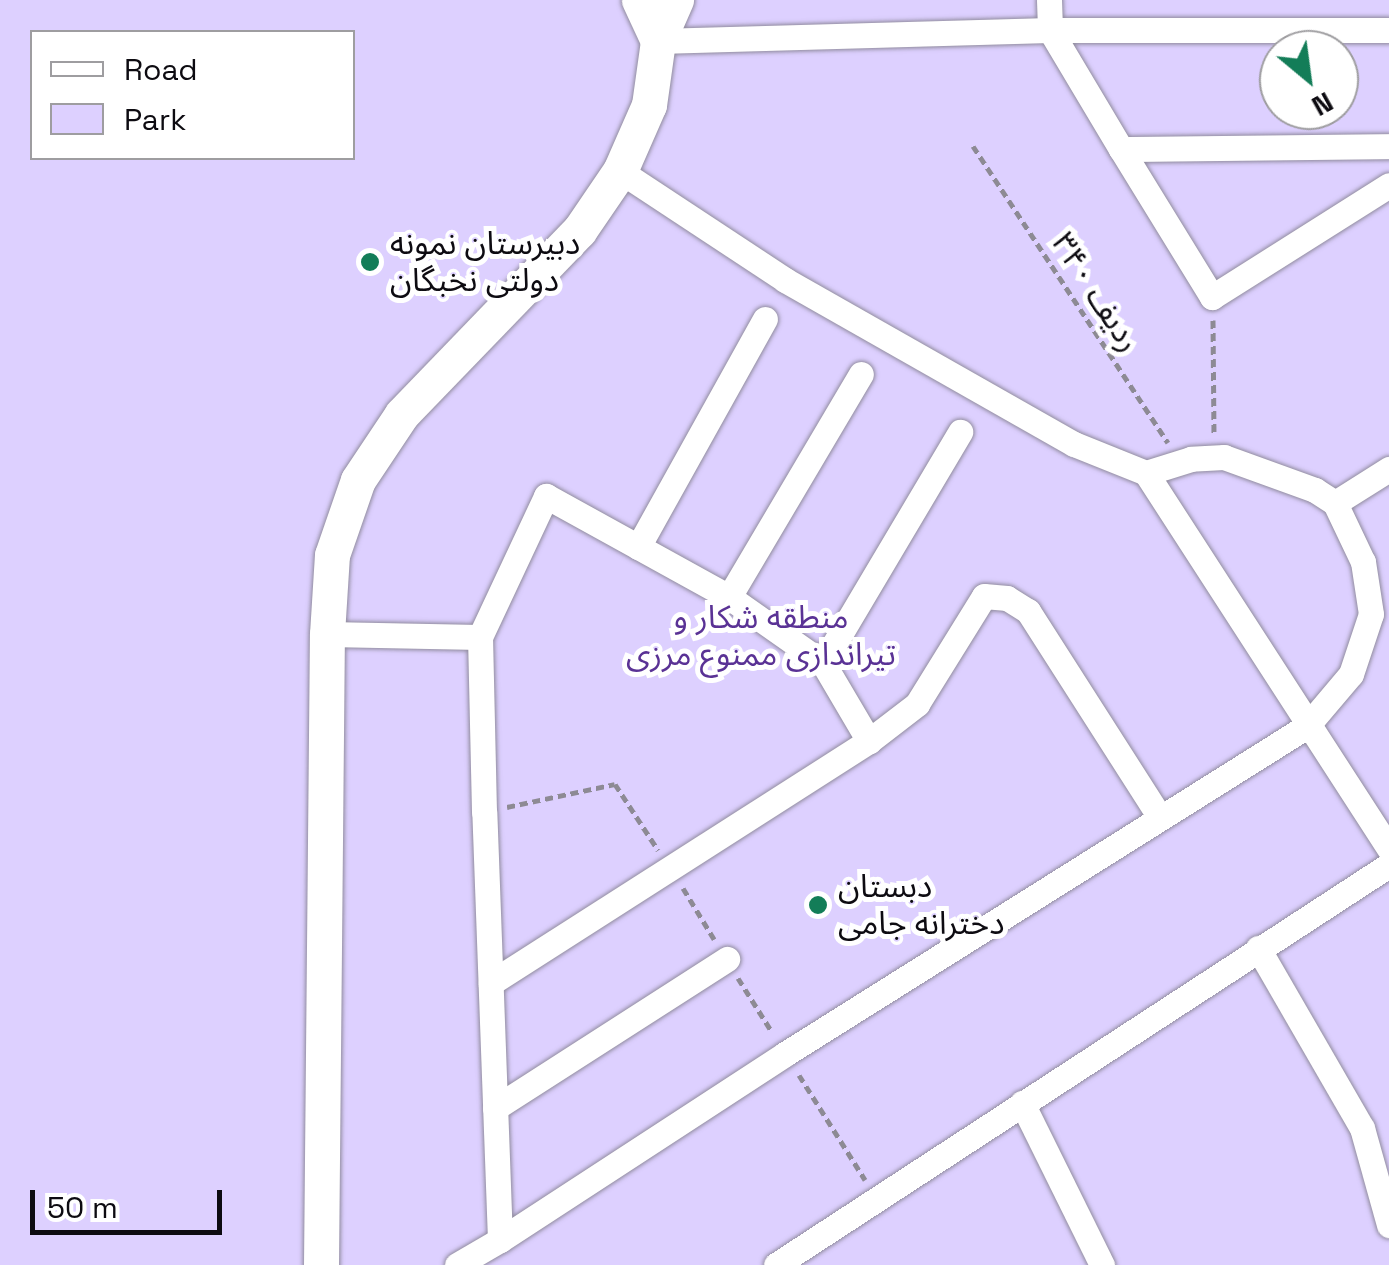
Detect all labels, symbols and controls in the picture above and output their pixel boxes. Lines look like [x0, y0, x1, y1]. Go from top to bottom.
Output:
legend [30, 30, 355, 160]
north arrow [1259, 30, 1359, 130]
text: Road [124, 50, 198, 89]
text: N [1306, 84, 1340, 125]
text: Park [124, 100, 186, 139]
place label: دبیرستان نمونه دولتی نخبگان [390, 225, 580, 300]
street label: ردیف ۳۴۰ [1043, 225, 1149, 359]
marker: دبیرستان نمونه دولتی نخبگان [359, 251, 381, 273]
park label: منطقه شکار و تیراندازی ممنوع مرزی [626, 599, 896, 674]
place label: دبستان دخترانه جامی [838, 868, 1004, 943]
marker: دبستان دخترانه جامی [807, 894, 829, 916]
scale bar [35, 1170, 228, 1232]
text: 50 m [47, 1188, 118, 1227]

